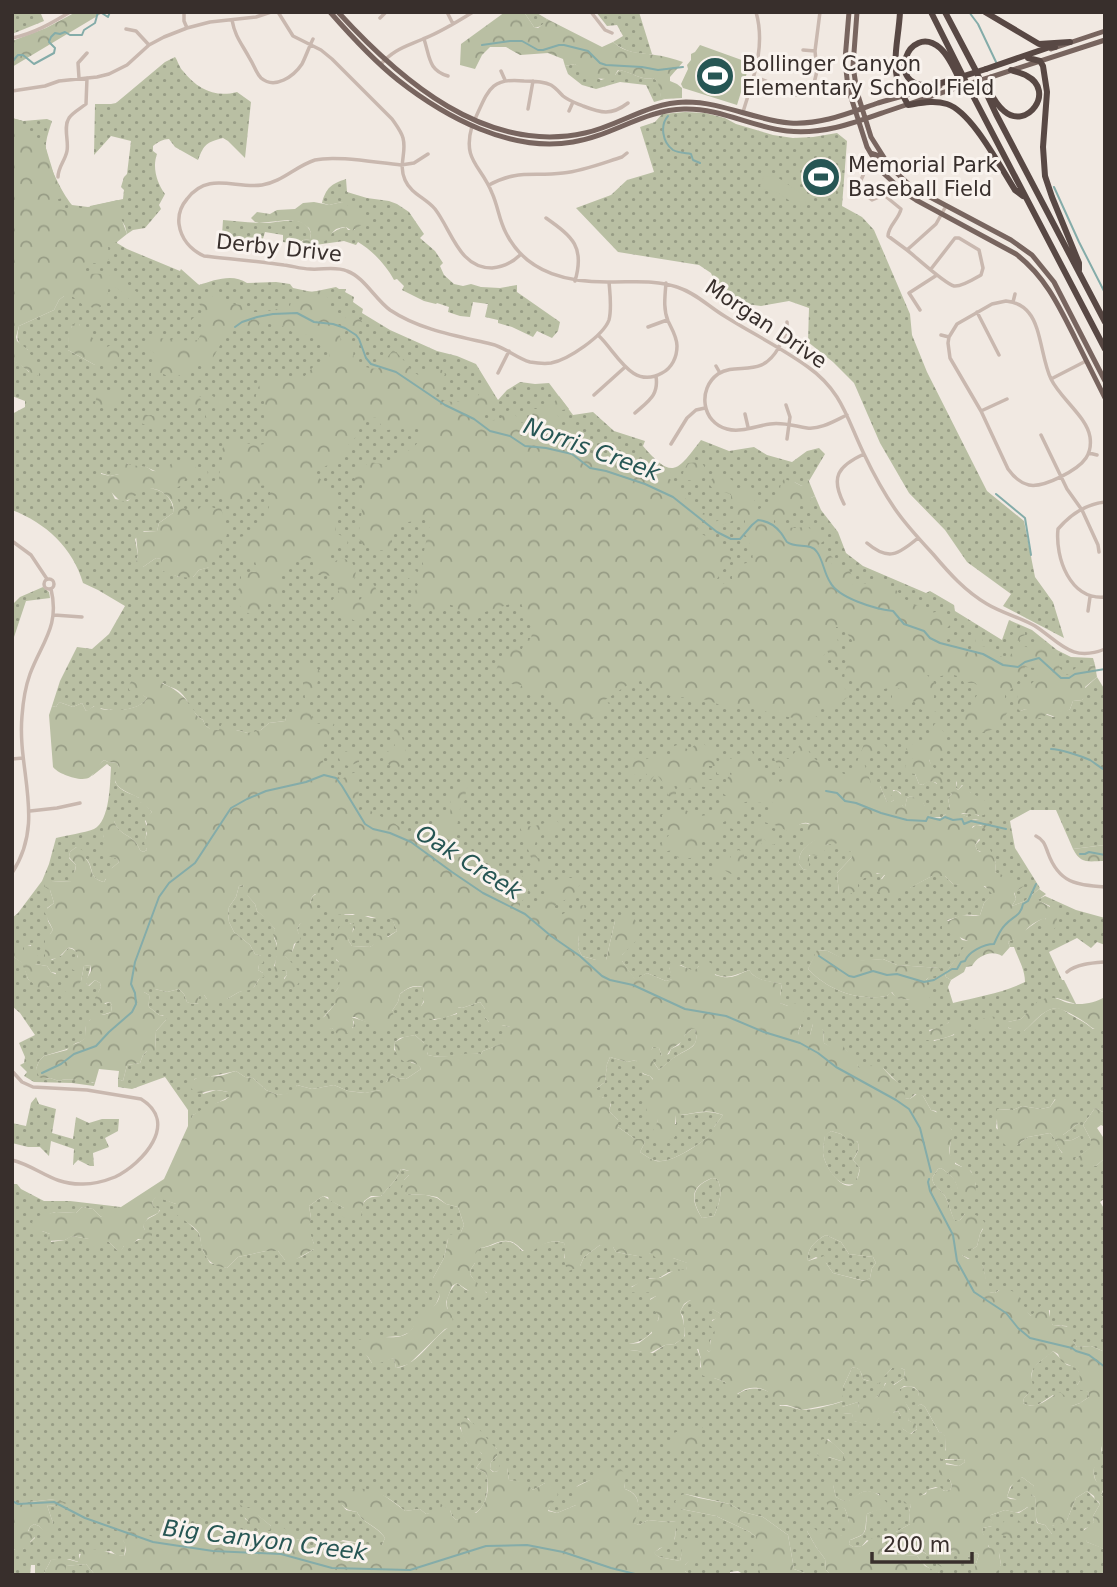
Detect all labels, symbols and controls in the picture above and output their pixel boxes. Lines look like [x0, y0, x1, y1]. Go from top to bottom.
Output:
place label: Bollinger Canyon Elementary School Field [742, 52, 994, 100]
sports icon: Bollinger Canyon Elementary School Field [694, 55, 736, 97]
place label: Memorial Park Baseball Field [848, 153, 998, 201]
sports icon: Memorial Park Baseball Field [800, 156, 842, 198]
street label: Derby Drive [215, 229, 343, 267]
street label: Morgan Drive [701, 275, 831, 373]
water label: Norris Creek [520, 412, 665, 486]
water label: Oak Creek [411, 819, 528, 906]
water label: Big Canyon Creek [161, 1515, 370, 1566]
scale bar [872, 1520, 972, 1564]
text: 200 m [883, 1533, 950, 1557]

